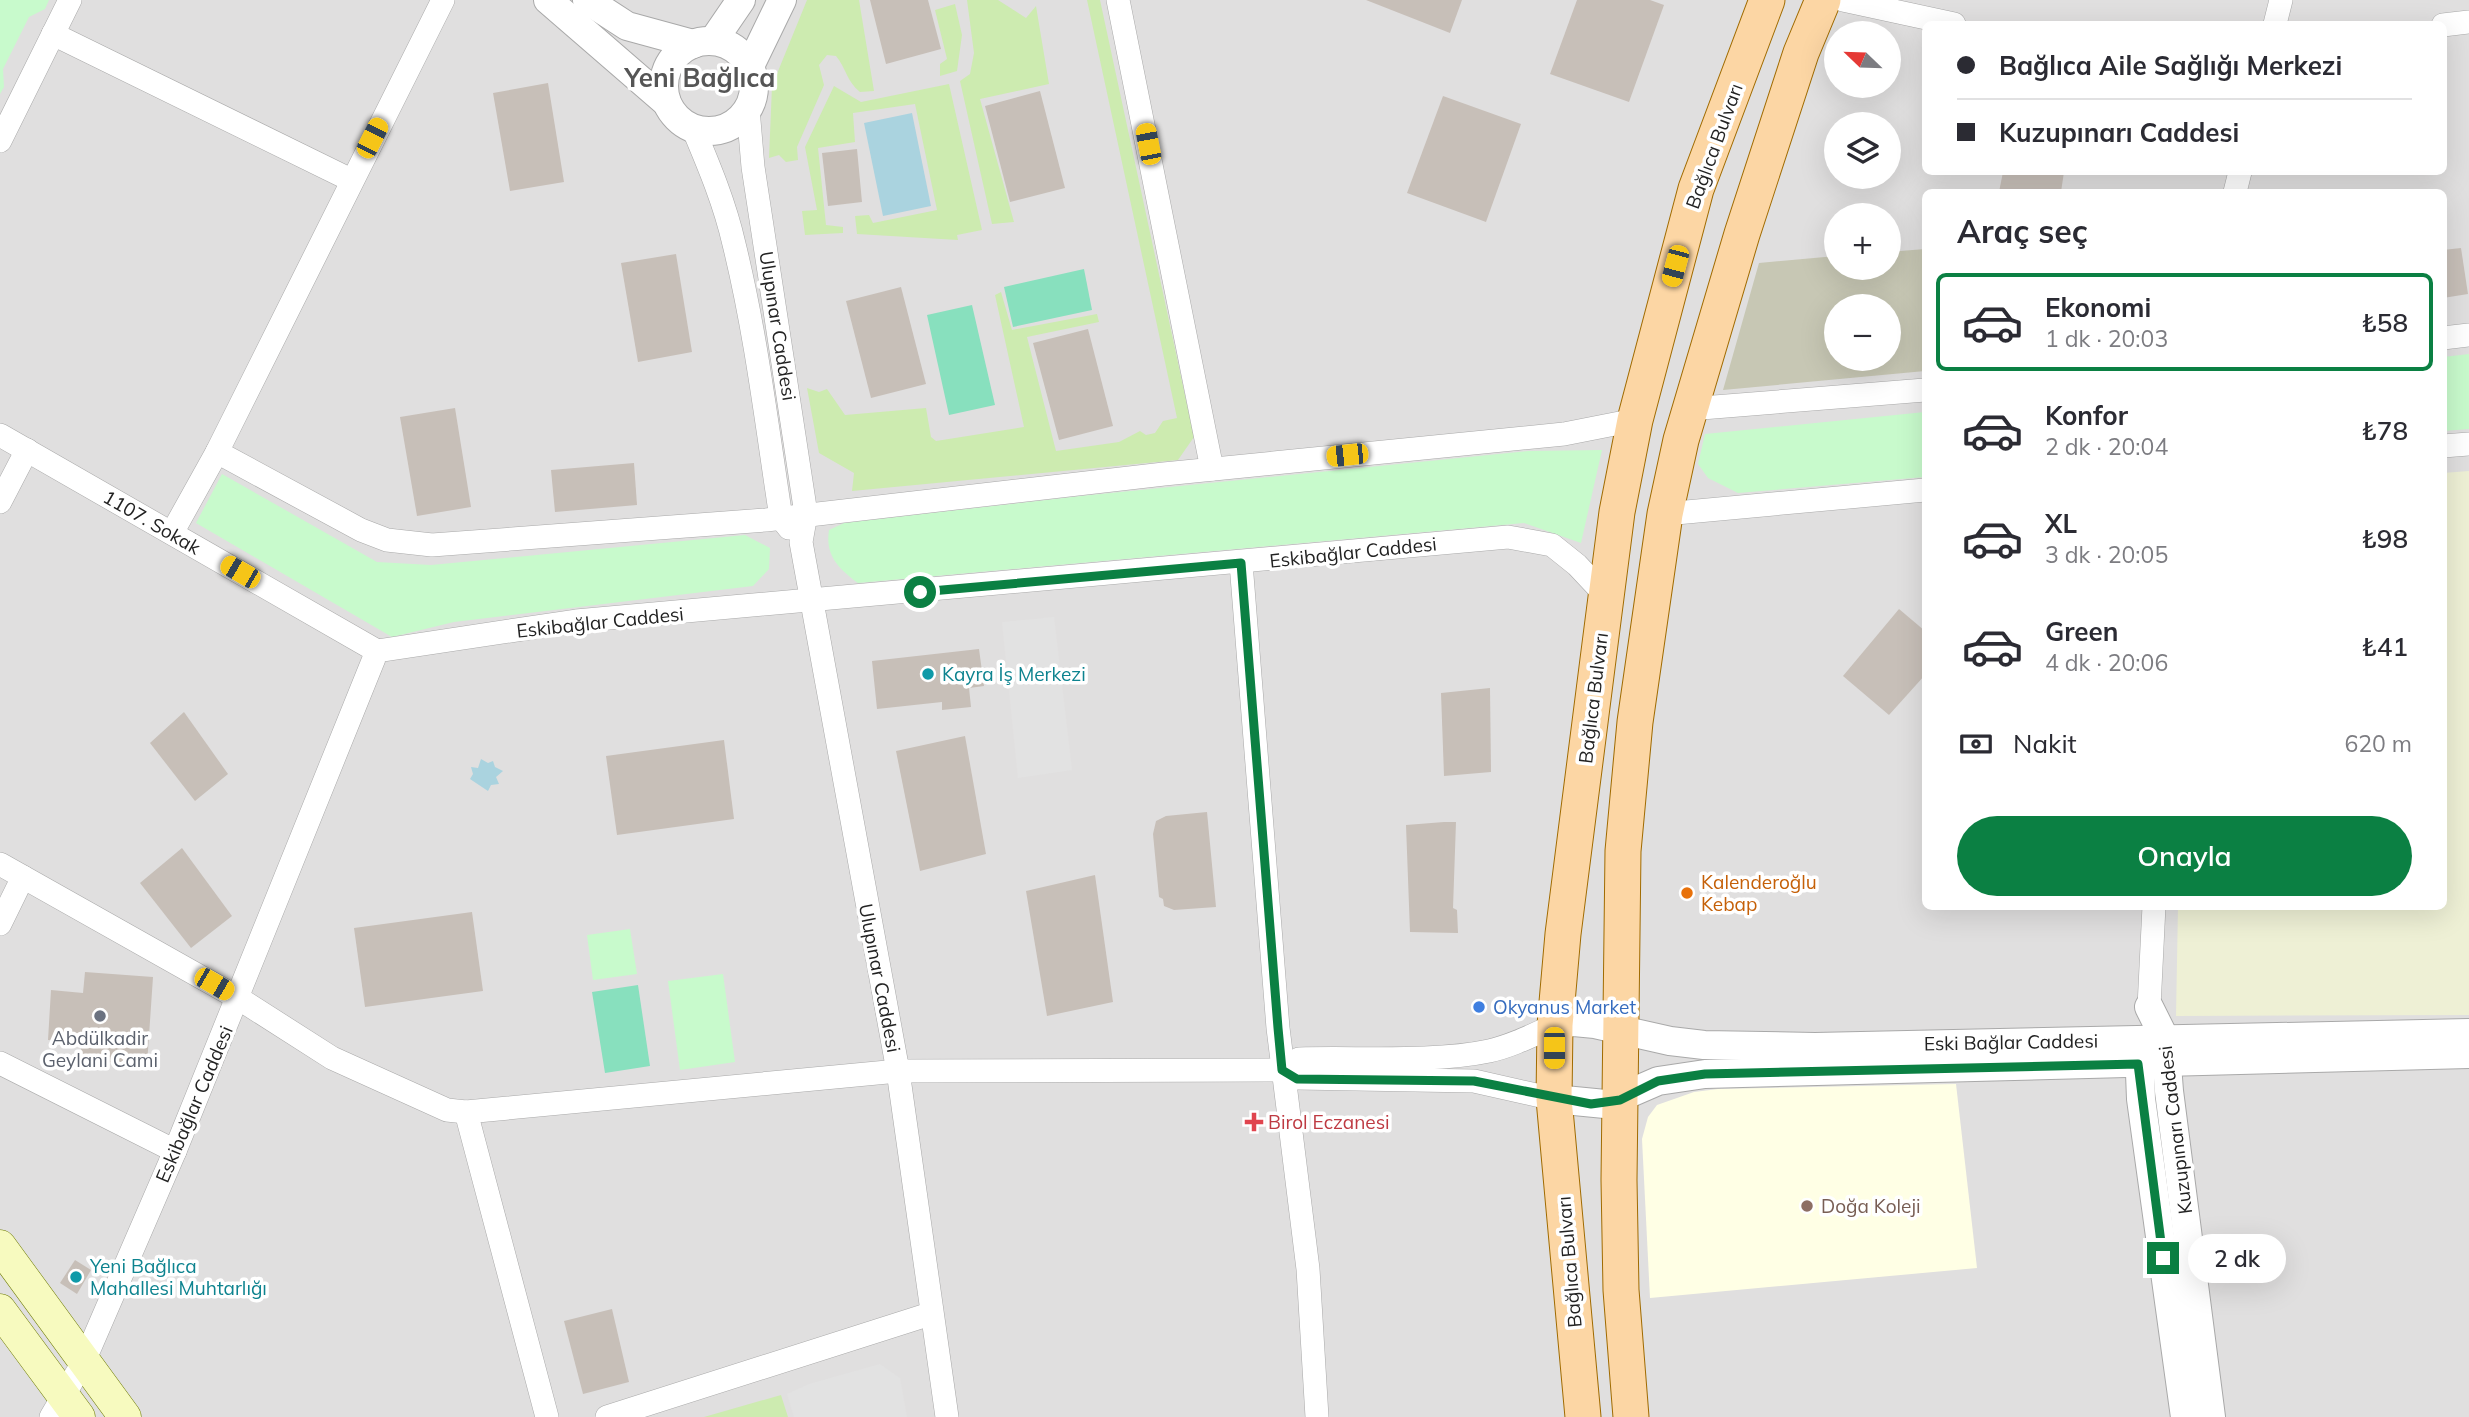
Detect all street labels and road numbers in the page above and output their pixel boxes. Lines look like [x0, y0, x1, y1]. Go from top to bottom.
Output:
street label: Bağlıca Bulvarı [1680, 80, 1748, 212]
street label: Ulupınar Caddesi [754, 250, 802, 402]
street label: 1107. Sokak [99, 484, 205, 560]
street label: Eskibağlar Caddesi [1268, 531, 1438, 573]
street label: Eskibağlar Caddesi [515, 601, 685, 643]
street label: Bağlıca Bulvarı [1573, 631, 1613, 765]
street label: Ulupınar Caddesi [854, 902, 906, 1054]
street label: Eskibağlar Caddesi [150, 1022, 238, 1186]
street label: Eski Bağlar Caddesi [1924, 1028, 2098, 1056]
street label: Kuzupınarı Caddesi [2153, 1044, 2197, 1216]
street label: Bağlıca Bulvarı [1551, 1195, 1587, 1329]

